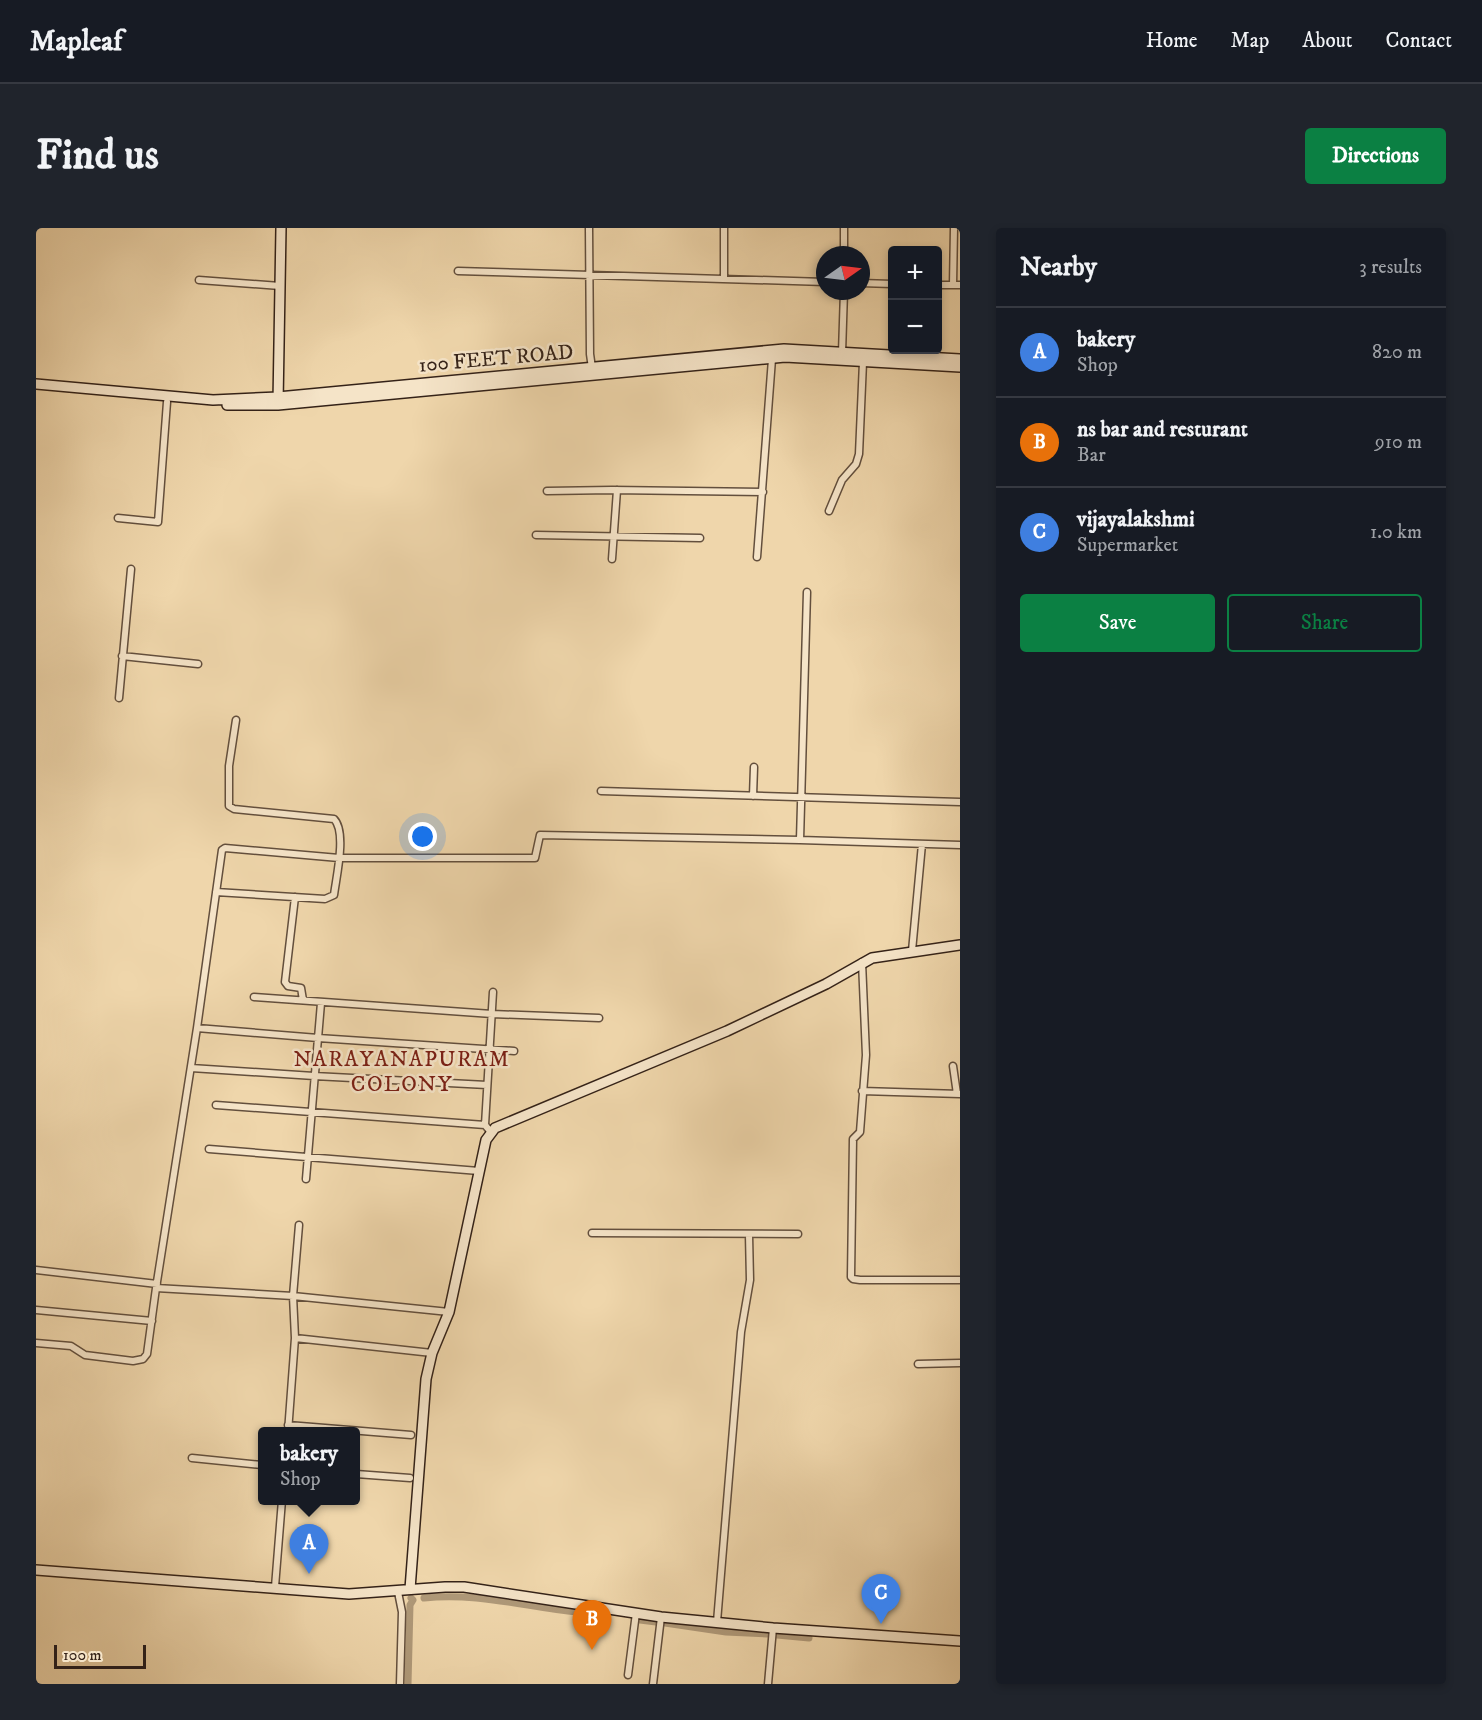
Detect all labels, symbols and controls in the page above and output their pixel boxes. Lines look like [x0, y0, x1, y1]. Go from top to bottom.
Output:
text: Mapleaf [30, 24, 122, 59]
text: Home [1146, 28, 1198, 54]
text: Map [1231, 28, 1269, 54]
text: About [1302, 28, 1353, 54]
text: Contact [1386, 28, 1452, 54]
button: Directions [1305, 128, 1446, 184]
text: Find us [36, 130, 159, 182]
north arrow [816, 246, 870, 300]
map controls [888, 246, 942, 354]
button: + [888, 246, 942, 300]
text: Nearby [1020, 251, 1097, 284]
text: 3 results [1359, 255, 1422, 280]
button: − [888, 300, 942, 354]
text: bakery [1077, 326, 1135, 353]
street label: 100 FEET ROAD [418, 339, 574, 379]
text: A [1033, 340, 1046, 365]
text: 820 m [1372, 340, 1422, 365]
text: Shop [1077, 353, 1118, 378]
text: ns bar and resturant [1077, 416, 1248, 443]
text: B [1033, 430, 1046, 455]
text: 910 m [1375, 430, 1422, 455]
text: Bar [1077, 443, 1106, 468]
text: vijayalakshmi [1077, 506, 1195, 533]
text: C [1033, 520, 1046, 545]
text: 1.0 km [1370, 520, 1422, 545]
text: Supermarket [1077, 533, 1178, 558]
button: Save [1020, 594, 1215, 652]
button: Share [1227, 594, 1422, 652]
your location [408, 822, 437, 851]
district label: NARAYANAPURAM COLONY [294, 1046, 510, 1098]
popup [258, 1427, 360, 1505]
text: bakery [280, 1440, 338, 1467]
text: Shop [280, 1467, 321, 1492]
pin: A [290, 1524, 328, 1574]
pin: C [862, 1574, 900, 1624]
pin: B [572, 1600, 612, 1650]
scale bar [54, 1642, 146, 1670]
text: 100 m [63, 1645, 102, 1665]

